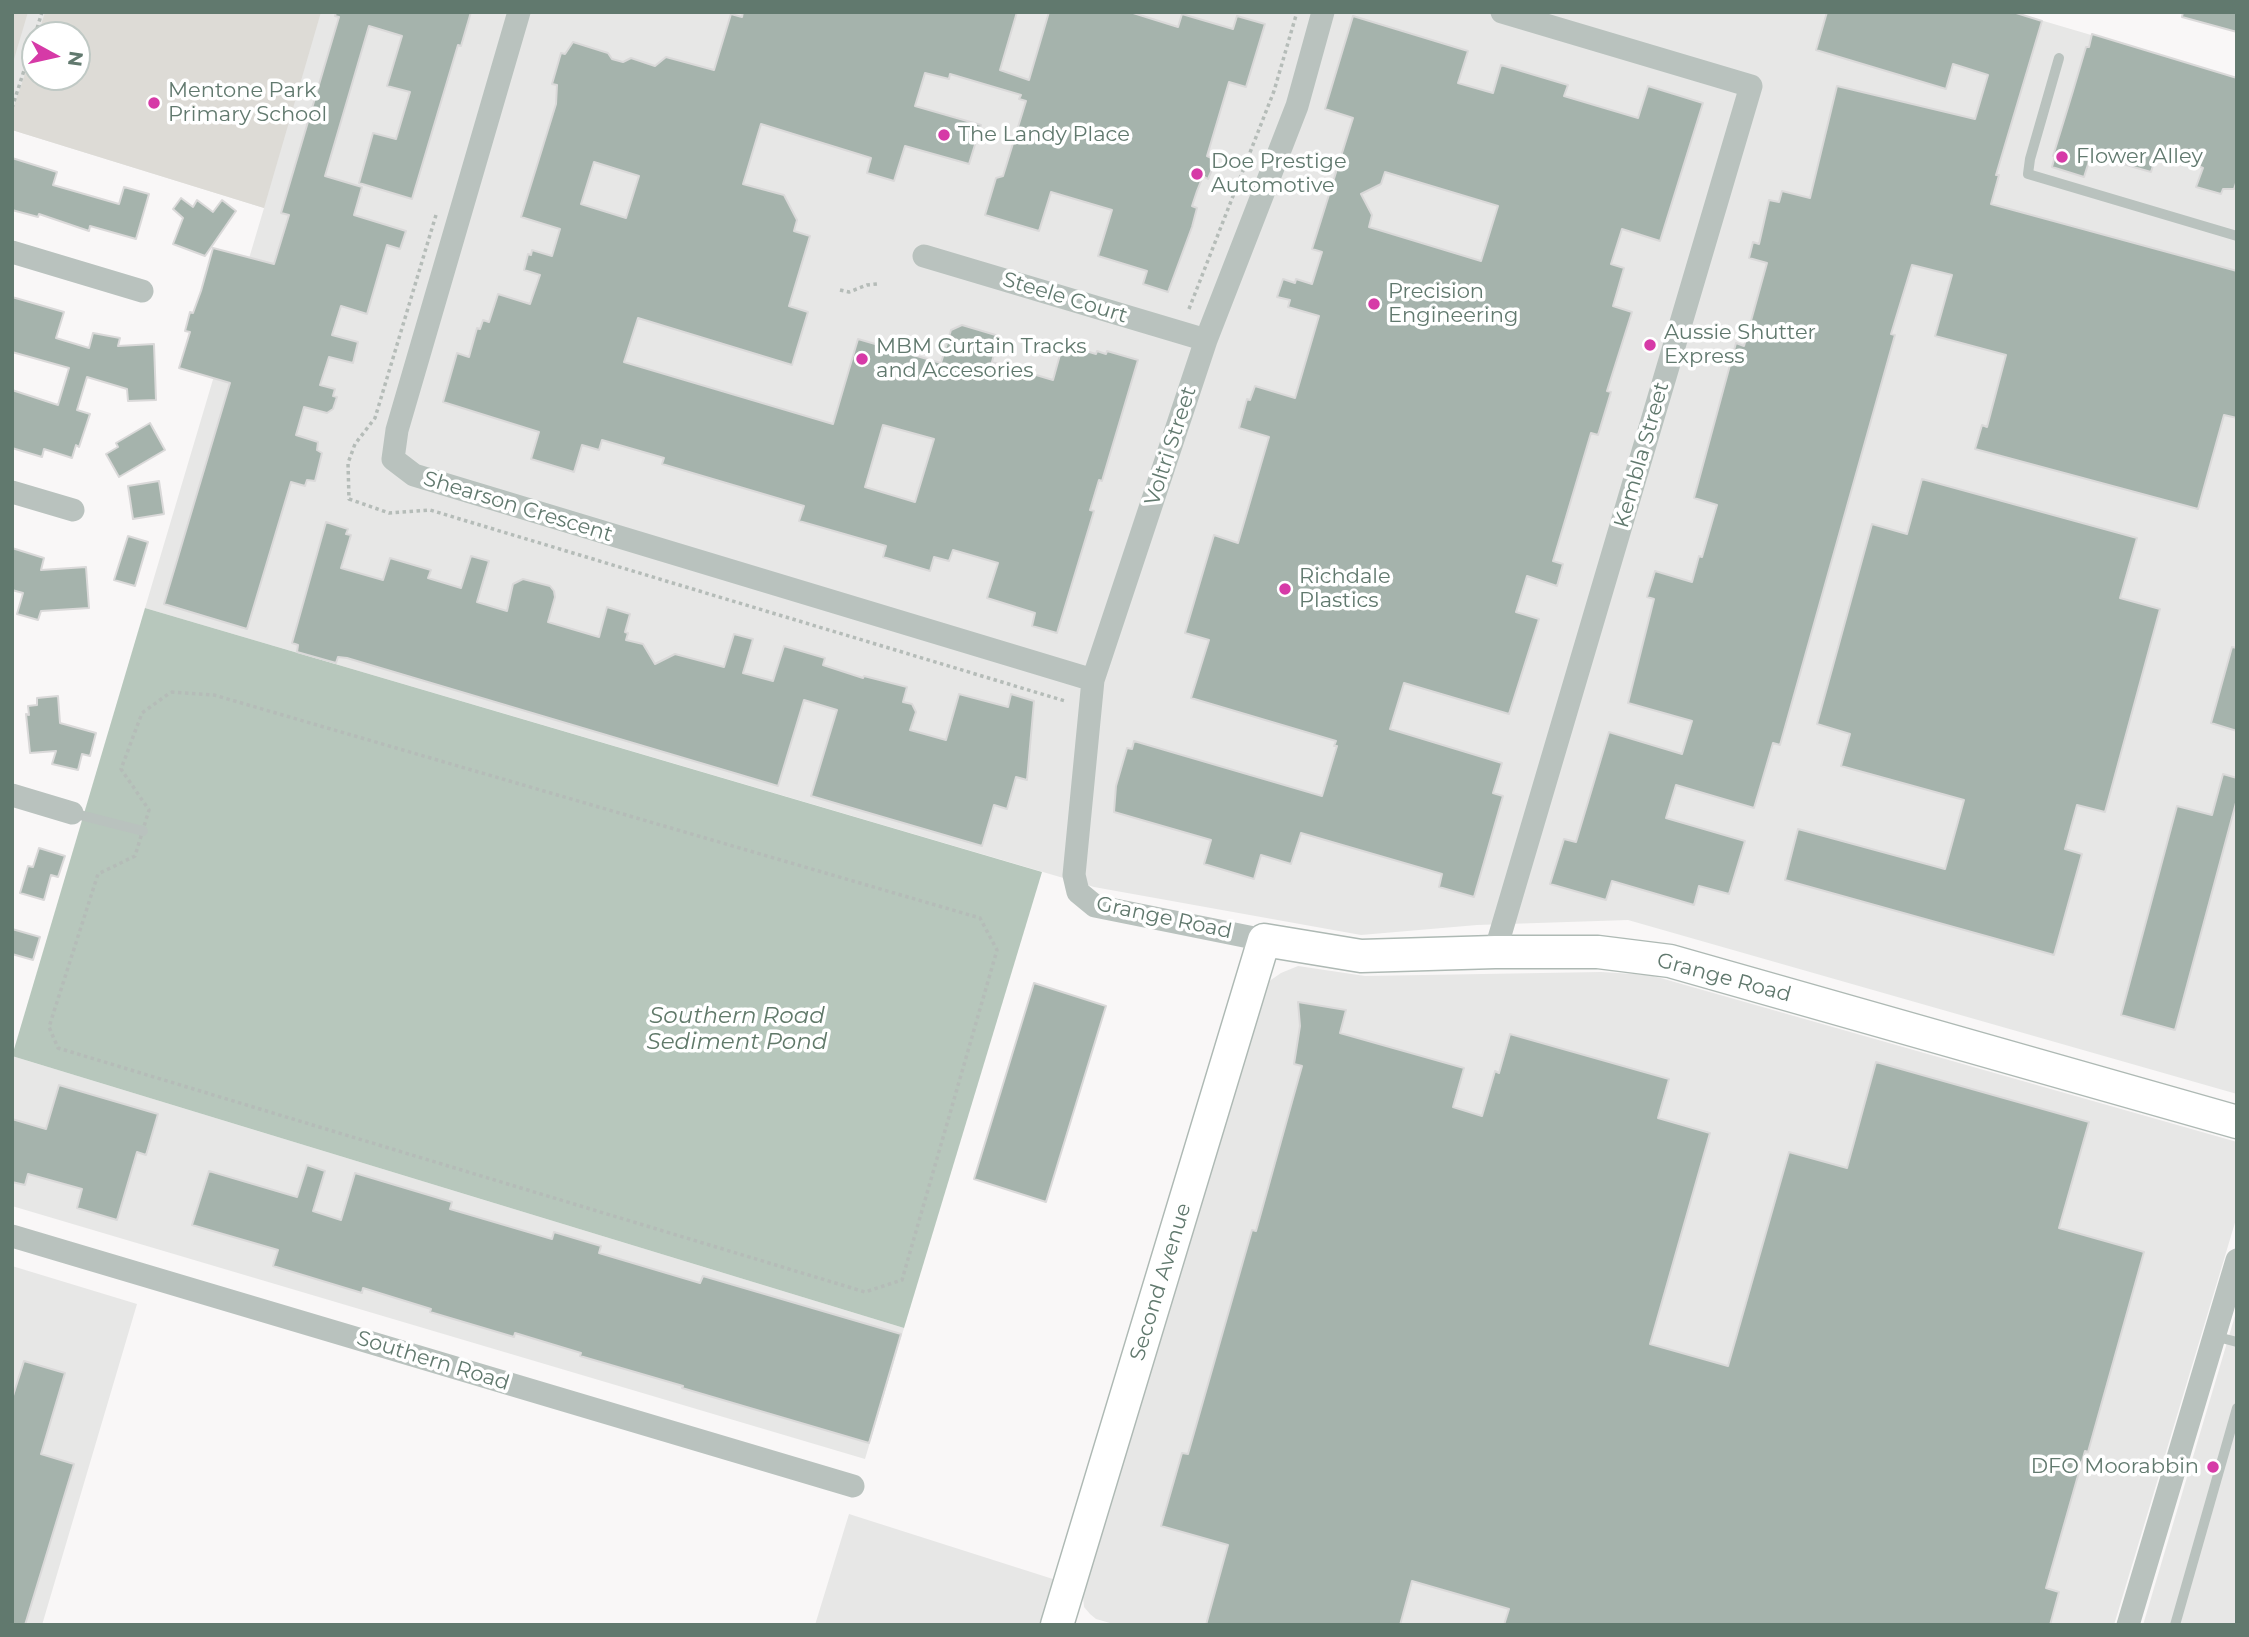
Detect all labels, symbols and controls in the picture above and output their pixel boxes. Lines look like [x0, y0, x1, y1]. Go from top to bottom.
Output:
north arrow [21, 21, 91, 91]
text: N [63, 50, 88, 68]
place label: Mentone Park Primary School [168, 78, 327, 128]
marker: Mentone Park Primary School [146, 95, 162, 111]
place label: The Landy Place [958, 122, 1130, 148]
marker: The Landy Place [936, 127, 952, 143]
place label: Flower Alley [2076, 144, 2203, 170]
place label: Doe Prestige Automotive [1211, 149, 1347, 199]
marker: Flower Alley [2054, 149, 2070, 165]
marker: Doe Prestige Automotive [1189, 166, 1205, 182]
street label: Steele Court [1000, 267, 1130, 329]
place label: Precision Engineering [1388, 279, 1518, 329]
marker: Precision Engineering [1366, 296, 1382, 312]
place label: Aussie Shutter Express [1664, 320, 1816, 370]
place label: MBM Curtain Tracks and Accesories [876, 334, 1087, 384]
marker: Aussie Shutter Express [1642, 337, 1658, 353]
marker: MBM Curtain Tracks and Accesories [854, 351, 870, 367]
street label: Kembla Street [1609, 379, 1675, 531]
street label: Voltri Street [1140, 383, 1202, 509]
street label: Shearson Crescent [420, 466, 616, 548]
place label: Richdale Plastics [1299, 564, 1391, 614]
marker: Richdale Plastics [1277, 581, 1293, 597]
street label: Grange Road [1094, 891, 1234, 945]
street label: Grange Road [1654, 948, 1794, 1008]
water label: Southern Road Sediment Pond [647, 1002, 827, 1056]
street label: Second Avenue [1125, 1200, 1197, 1364]
street label: Southern Road [354, 1326, 512, 1396]
place label: DFO Moorabbin [2031, 1454, 2199, 1480]
marker: DFO Moorabbin [2205, 1459, 2221, 1475]

